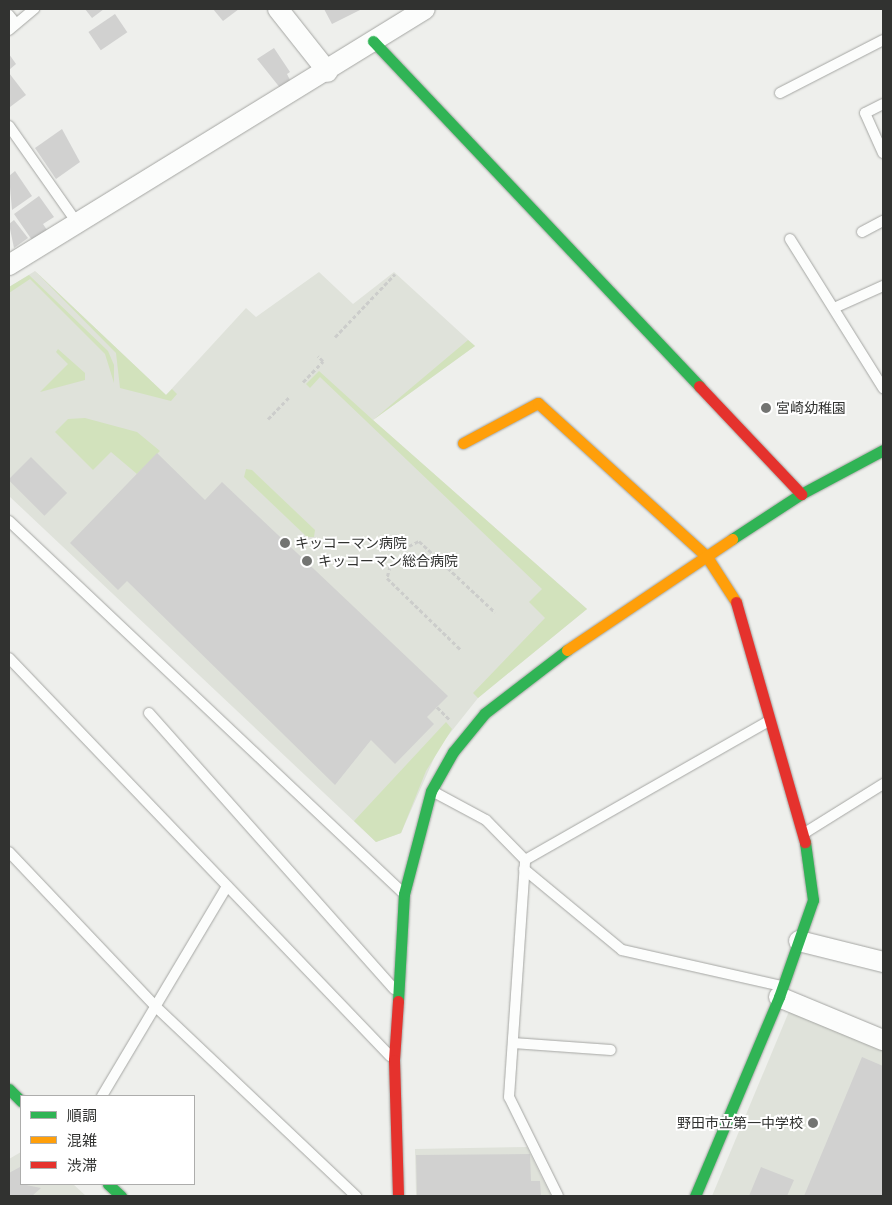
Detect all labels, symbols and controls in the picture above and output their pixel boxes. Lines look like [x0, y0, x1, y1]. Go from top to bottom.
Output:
place label: 宮崎幼稚園 [776, 400, 846, 416]
marker: 宮崎幼稚園 [760, 402, 772, 414]
place label: キッコーマン病院 [295, 535, 407, 551]
marker: キッコーマン病院 [279, 537, 291, 549]
place label: キッコーマン総合病院 [318, 553, 458, 569]
marker: キッコーマン総合病院 [300, 554, 314, 568]
legend [20, 1095, 195, 1185]
text: 順調 [67, 1107, 97, 1125]
place label: 野田市立第一中学校 [677, 1115, 803, 1131]
marker: 野田市立第一中学校 [807, 1117, 819, 1129]
text: 混雑 [67, 1132, 97, 1150]
text: 渋滞 [67, 1157, 97, 1175]

